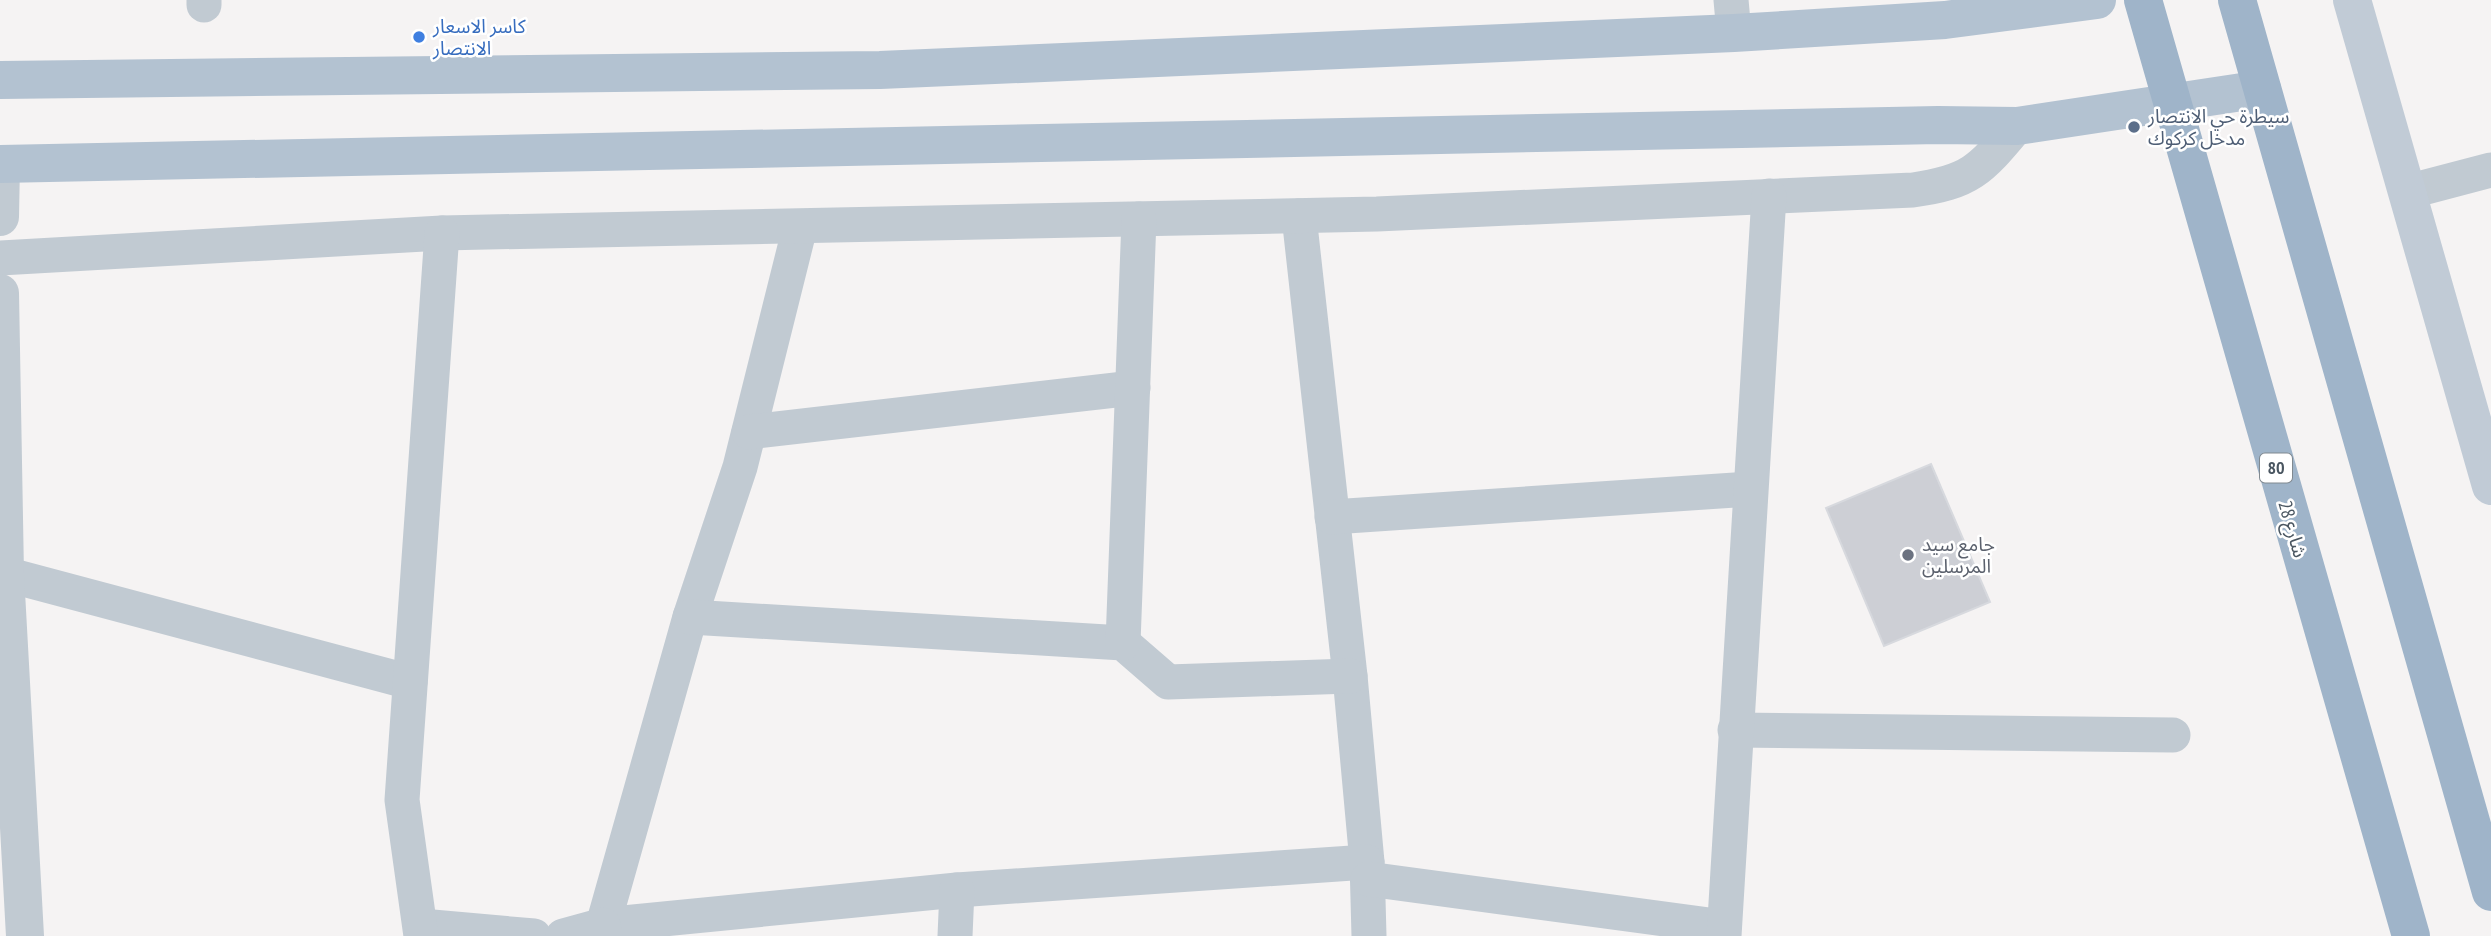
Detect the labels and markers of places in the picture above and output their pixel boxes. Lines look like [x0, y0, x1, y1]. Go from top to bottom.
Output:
place label: كاسر الاسعار الانتصار [432, 14, 527, 60]
marker: كاسر الاسعار الانتصار [411, 29, 427, 45]
place label: سيطرة حي الانتصار مدخل كركوك [2147, 104, 2289, 150]
marker: سيطرة حي الانتصار مدخل كركوك [2126, 119, 2142, 135]
place label: جامع سيد المرسلين [1922, 532, 1995, 578]
marker: جامع سيد المرسلين [1900, 547, 1916, 563]

